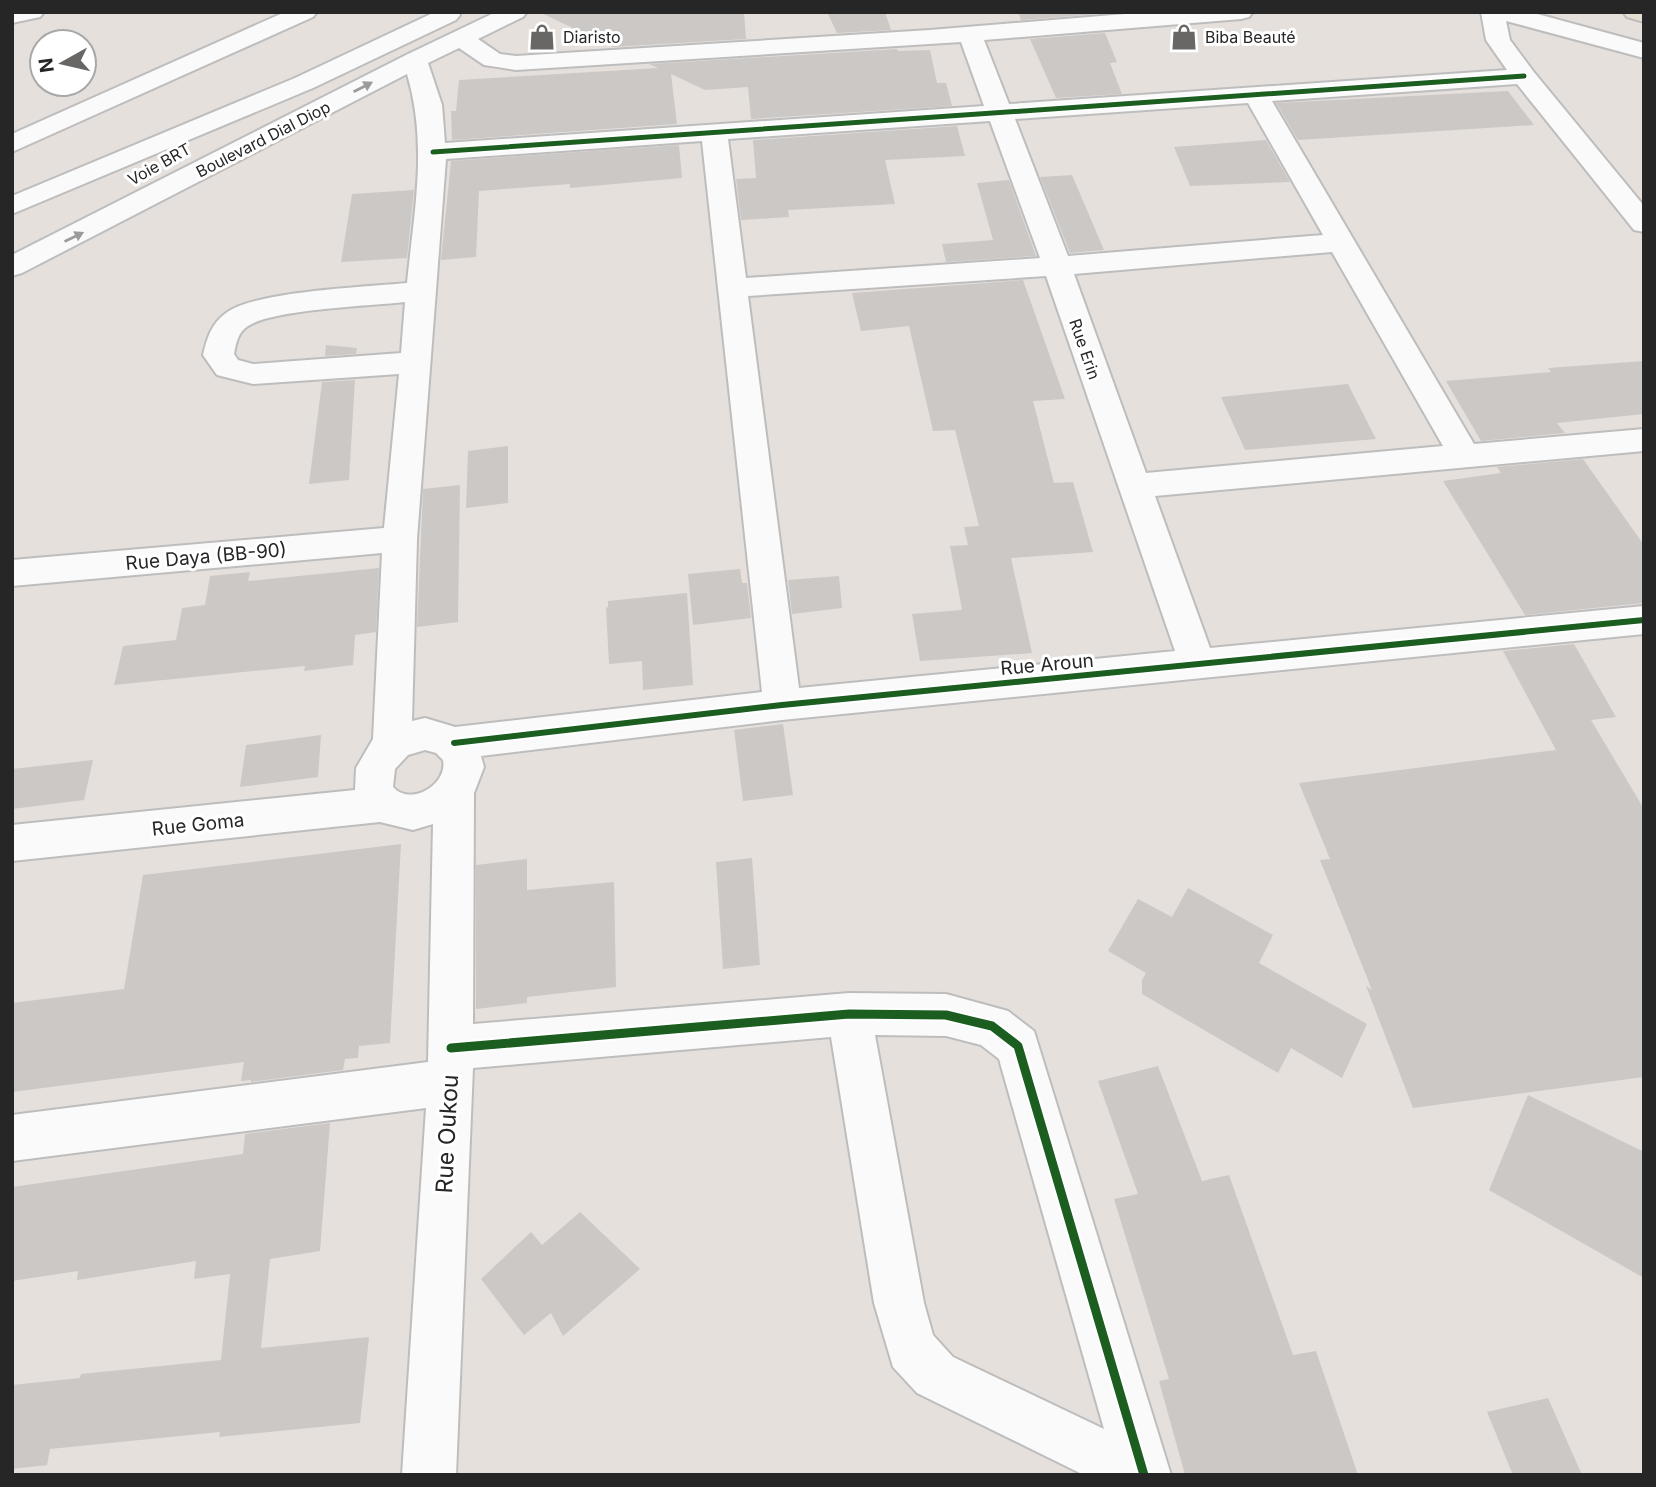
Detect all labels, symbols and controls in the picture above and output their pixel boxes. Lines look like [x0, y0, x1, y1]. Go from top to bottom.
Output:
shop icon: Diaristo [527, 22, 557, 52]
shop icon: Biba Beauté [1169, 22, 1199, 52]
place label: Diaristo [563, 27, 621, 47]
place label: Biba Beauté [1205, 27, 1296, 47]
north arrow [28, 28, 98, 98]
text: N [34, 57, 59, 74]
one-way arrow [353, 82, 373, 94]
street label: Boulevard Dial Diop [193, 97, 333, 181]
street label: Voie BRT [124, 139, 194, 189]
one-way arrow [64, 231, 84, 243]
street label: Rue Erin [1065, 316, 1105, 382]
street label: Rue Daya (BB-90) [124, 538, 288, 575]
street label: Rue Aroun [999, 649, 1095, 680]
street label: Rue Goma [151, 808, 245, 841]
street label: Rue Oukou [430, 1074, 464, 1194]

